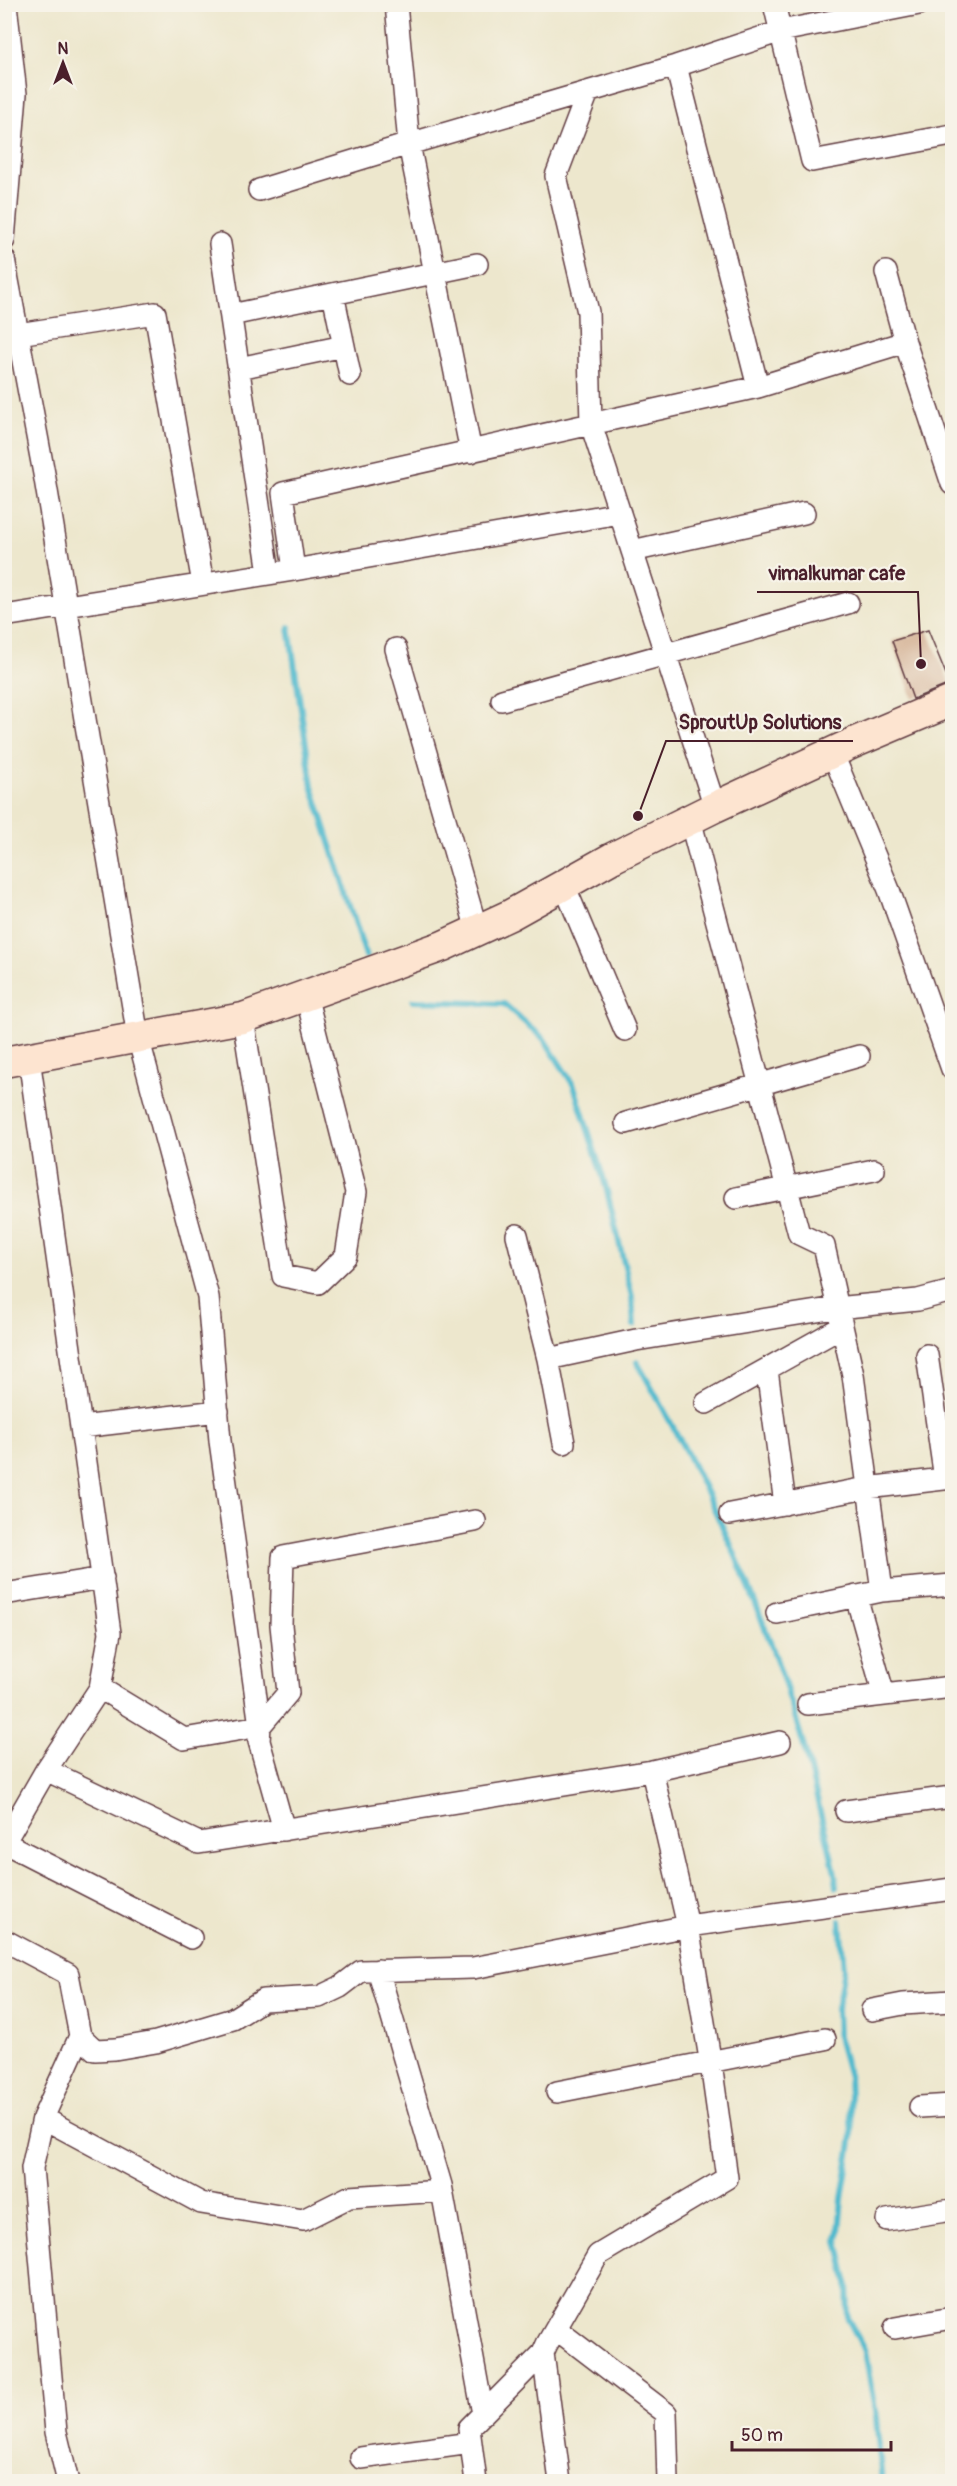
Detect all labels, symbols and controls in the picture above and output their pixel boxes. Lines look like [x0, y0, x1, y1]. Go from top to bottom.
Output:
north arrow [33, 33, 93, 93]
text: N [58, 39, 69, 59]
callout: vimalkumar cafe [757, 554, 918, 592]
text: vimalkumar cafe [768, 561, 906, 586]
callout: SproutUp Solutions [666, 703, 853, 741]
text: SproutUp Solutions [679, 710, 842, 735]
scale bar [732, 2414, 891, 2452]
text: 50 m [741, 2424, 783, 2447]

